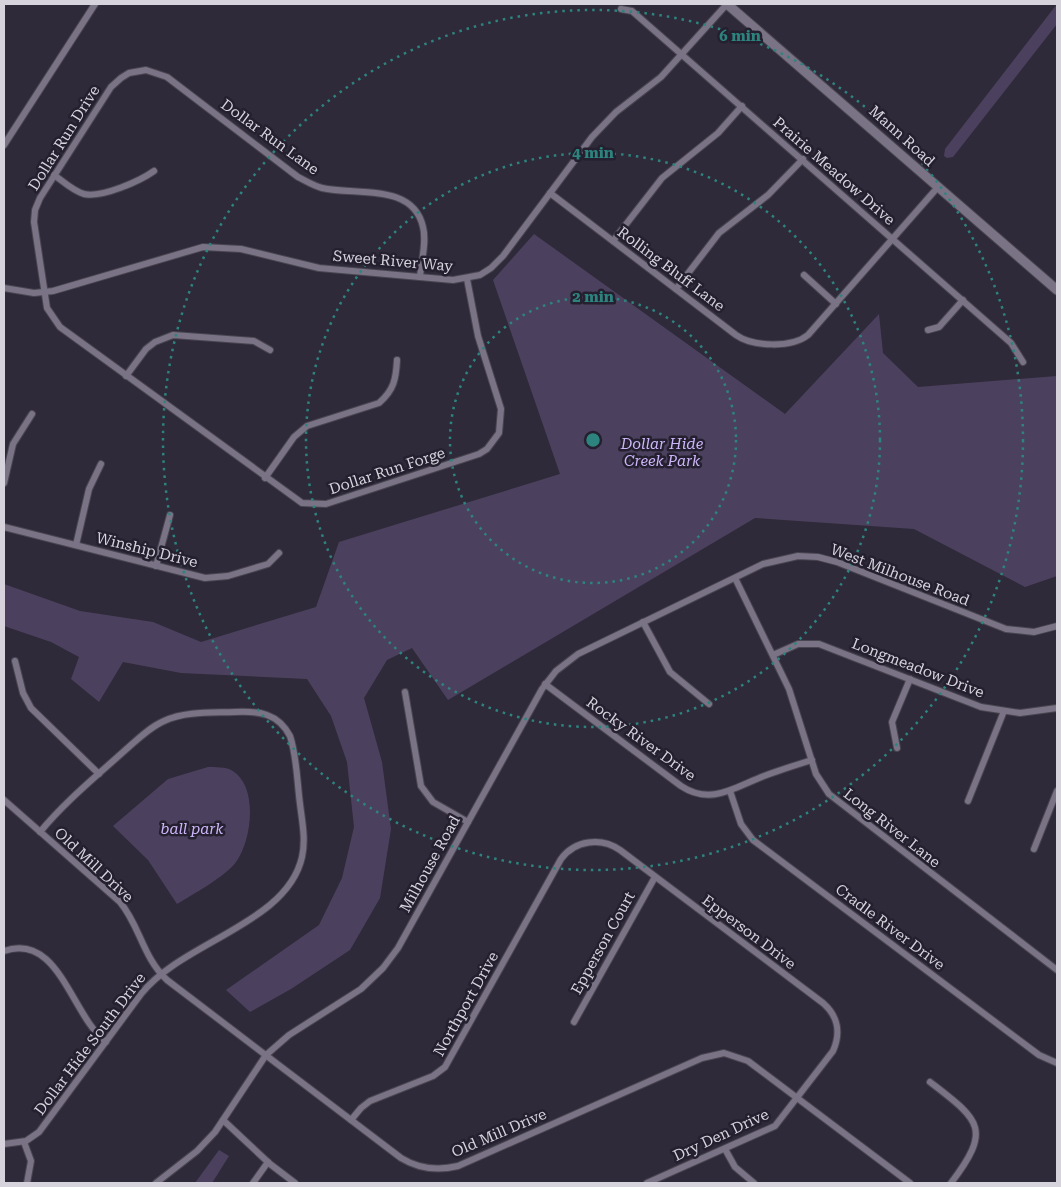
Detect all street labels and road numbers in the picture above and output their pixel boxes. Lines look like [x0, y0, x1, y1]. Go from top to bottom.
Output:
street label: Dollar Run Drive [24, 82, 104, 194]
street label: Dollar Run Lane [218, 95, 322, 179]
street label: Mann Road [865, 102, 939, 170]
street label: Prairie Meadow Drive [769, 113, 899, 229]
street label: Rolling Bluff Lane [614, 223, 728, 315]
street label: Sweet River Way [332, 247, 454, 275]
street label: Dollar Run Forge [327, 444, 447, 498]
street label: Winship Drive [94, 529, 200, 571]
street label: West Milhouse Road [828, 540, 972, 610]
street label: Longmeadow Drive [849, 634, 987, 702]
street label: Rocky River Drive [583, 693, 699, 785]
street label: Long River Lane [840, 785, 944, 871]
street label: Milhouse Road [396, 812, 464, 916]
street label: Old Mill Drive [51, 824, 137, 906]
street label: Cradle River Drive [832, 880, 948, 974]
street label: Epperson Court [567, 888, 639, 998]
street label: Epperson Drive [699, 891, 799, 973]
street label: Northport Drive [430, 949, 502, 1059]
street label: Dollar Hide South Drive [31, 969, 149, 1119]
street label: Old Mill Drive [449, 1105, 549, 1161]
street label: Dry Den Drive [670, 1105, 772, 1165]

